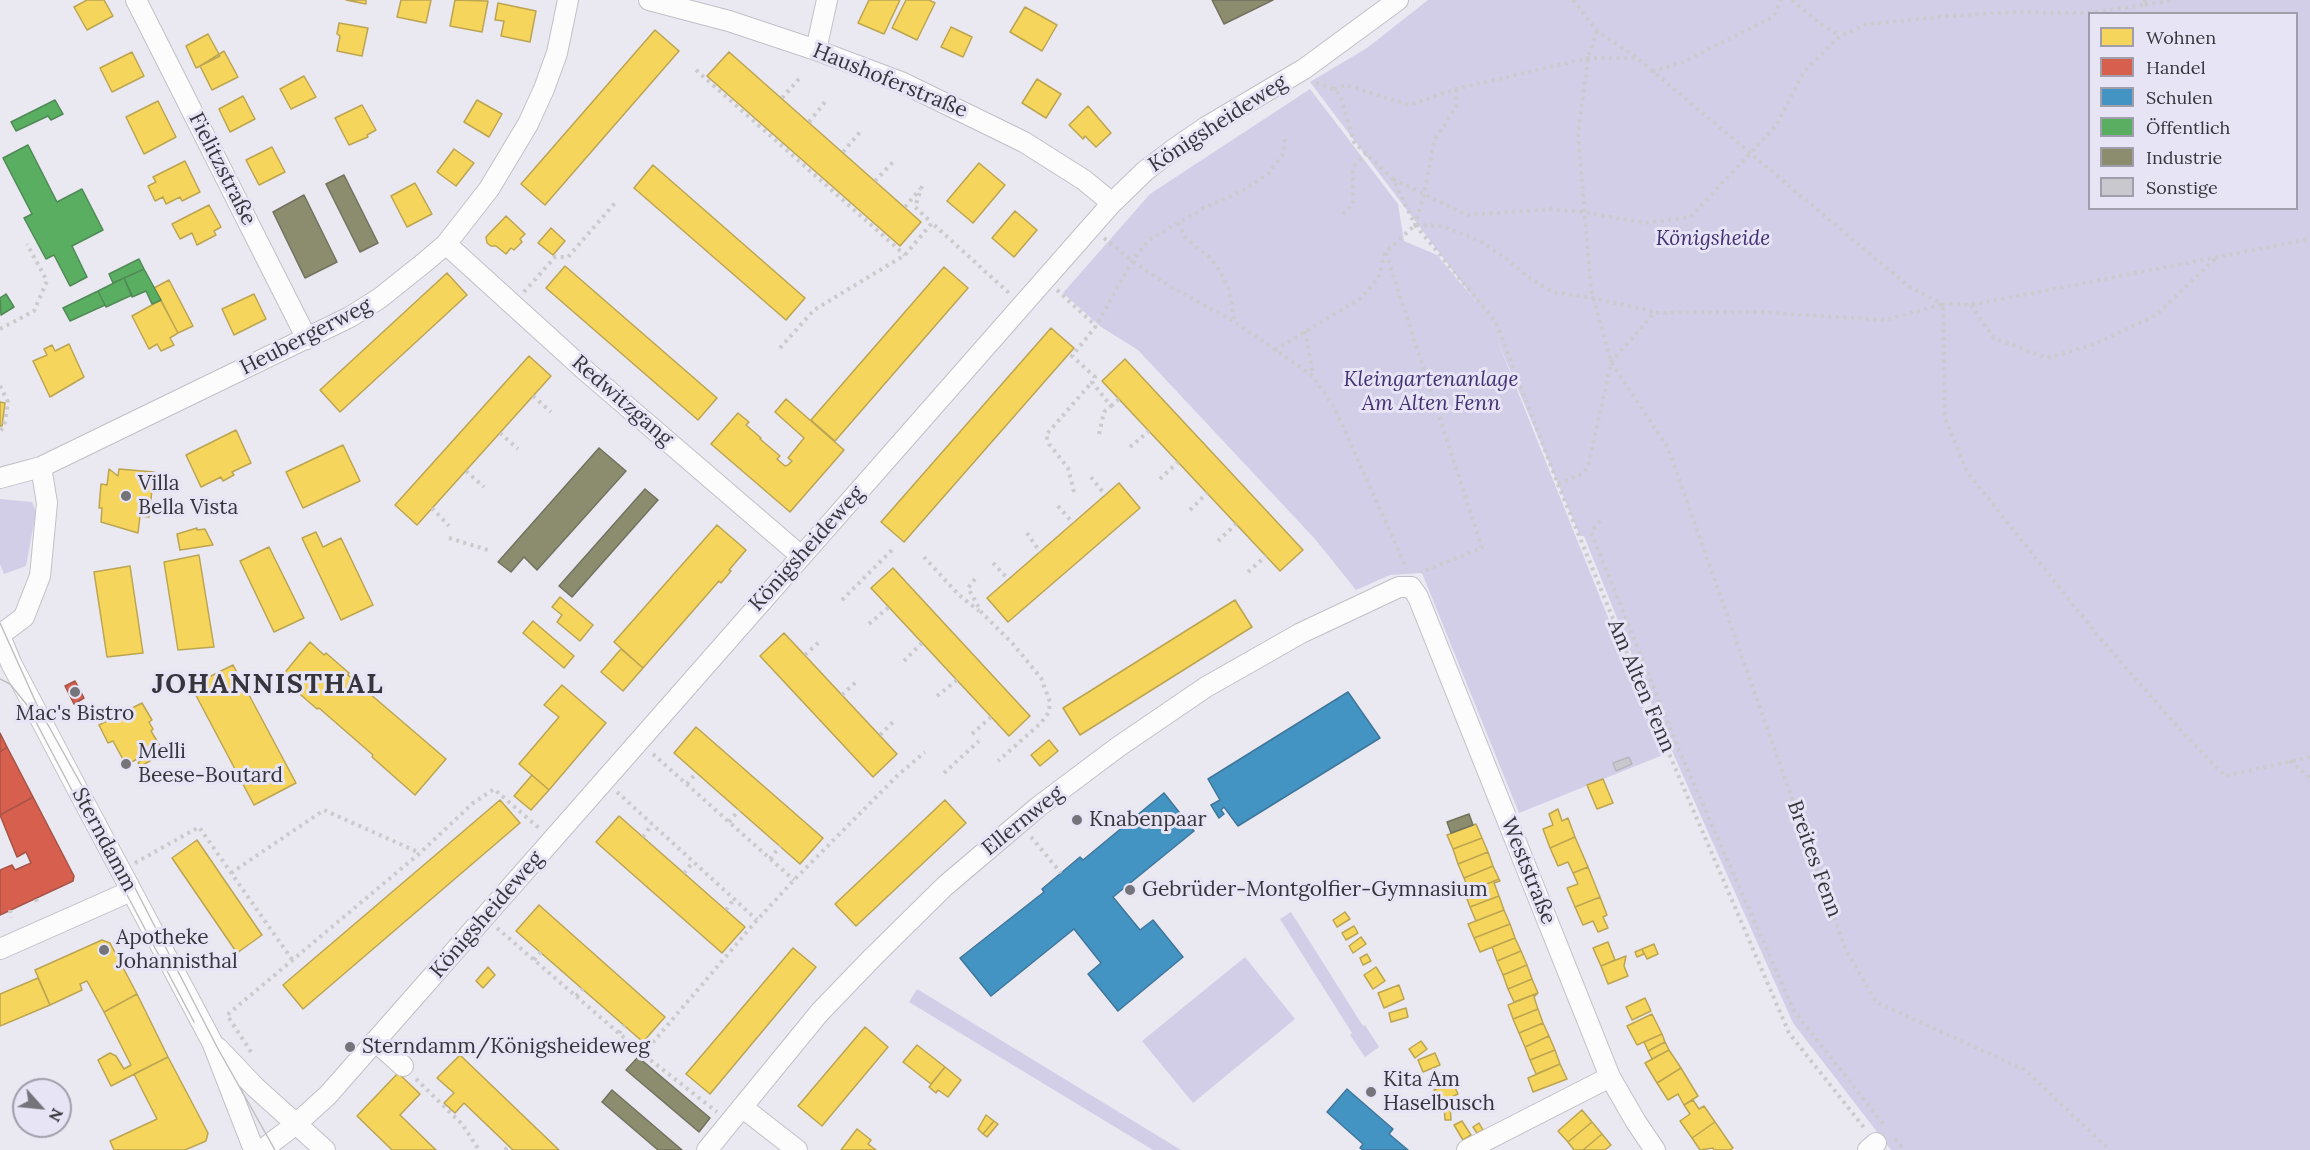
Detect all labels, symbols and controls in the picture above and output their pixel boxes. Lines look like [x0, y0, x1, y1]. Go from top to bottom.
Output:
legend [2088, 12, 2298, 210]
text: Wohnen [2146, 26, 2216, 49]
street label: Haushoferstraße [809, 38, 971, 124]
text: Handel [2146, 56, 2206, 79]
street label: Königsheideweg [1144, 70, 1292, 178]
text: Schulen [2146, 86, 2213, 109]
street label: Fielitzstraße [183, 109, 261, 229]
text: Öffentlich [2146, 116, 2230, 139]
text: Industrie [2146, 146, 2222, 169]
text: Sonstige [2146, 176, 2218, 199]
park label: Königsheide [1656, 226, 1770, 252]
street label: Heubergerweg [236, 293, 376, 381]
street label: Redwitzgang [566, 350, 678, 452]
park label: Kleingartenanlage Am Alten Fenn [1344, 367, 1518, 417]
place label: Villa Bella Vista [138, 471, 238, 521]
street label: Königsheideweg [744, 481, 870, 617]
marker: Villa Bella Vista [119, 489, 133, 503]
street label: Am Alten Fenn [1602, 616, 1680, 756]
district label: JOHANNISTHAL [152, 669, 384, 701]
marker: Mac's Bistro [68, 685, 82, 699]
place label: Mac's Bistro [16, 701, 134, 727]
place label: Melli Beese-Boutard [138, 739, 283, 789]
marker: Melli Beese-Boutard [119, 757, 133, 771]
street label: Ellernweg [977, 781, 1069, 861]
street label: Sterndamm [66, 784, 142, 896]
street label: Breites Fenn [1781, 797, 1847, 921]
place label: Knabenpaar [1089, 807, 1207, 833]
marker: Knabenpaar [1070, 813, 1084, 827]
street label: Weststraße [1495, 814, 1561, 928]
street label: Königsheideweg [425, 847, 549, 983]
place label: Gebrüder-Montgolfier-Gymnasium [1142, 877, 1488, 903]
marker: Gebrüder-Montgolfier-Gymnasium [1123, 883, 1137, 897]
place label: Apotheke Johannisthal [116, 925, 238, 975]
marker: Apotheke Johannisthal [97, 943, 111, 957]
place label: Sterndamm/Königsheideweg [362, 1034, 650, 1060]
marker: Sterndamm/Königsheideweg [343, 1040, 357, 1054]
place label: Kita Am Haselbusch [1383, 1067, 1495, 1117]
north arrow [12, 1078, 72, 1138]
marker: Kita Am Haselbusch [1364, 1085, 1378, 1099]
text: N [45, 1105, 68, 1125]

